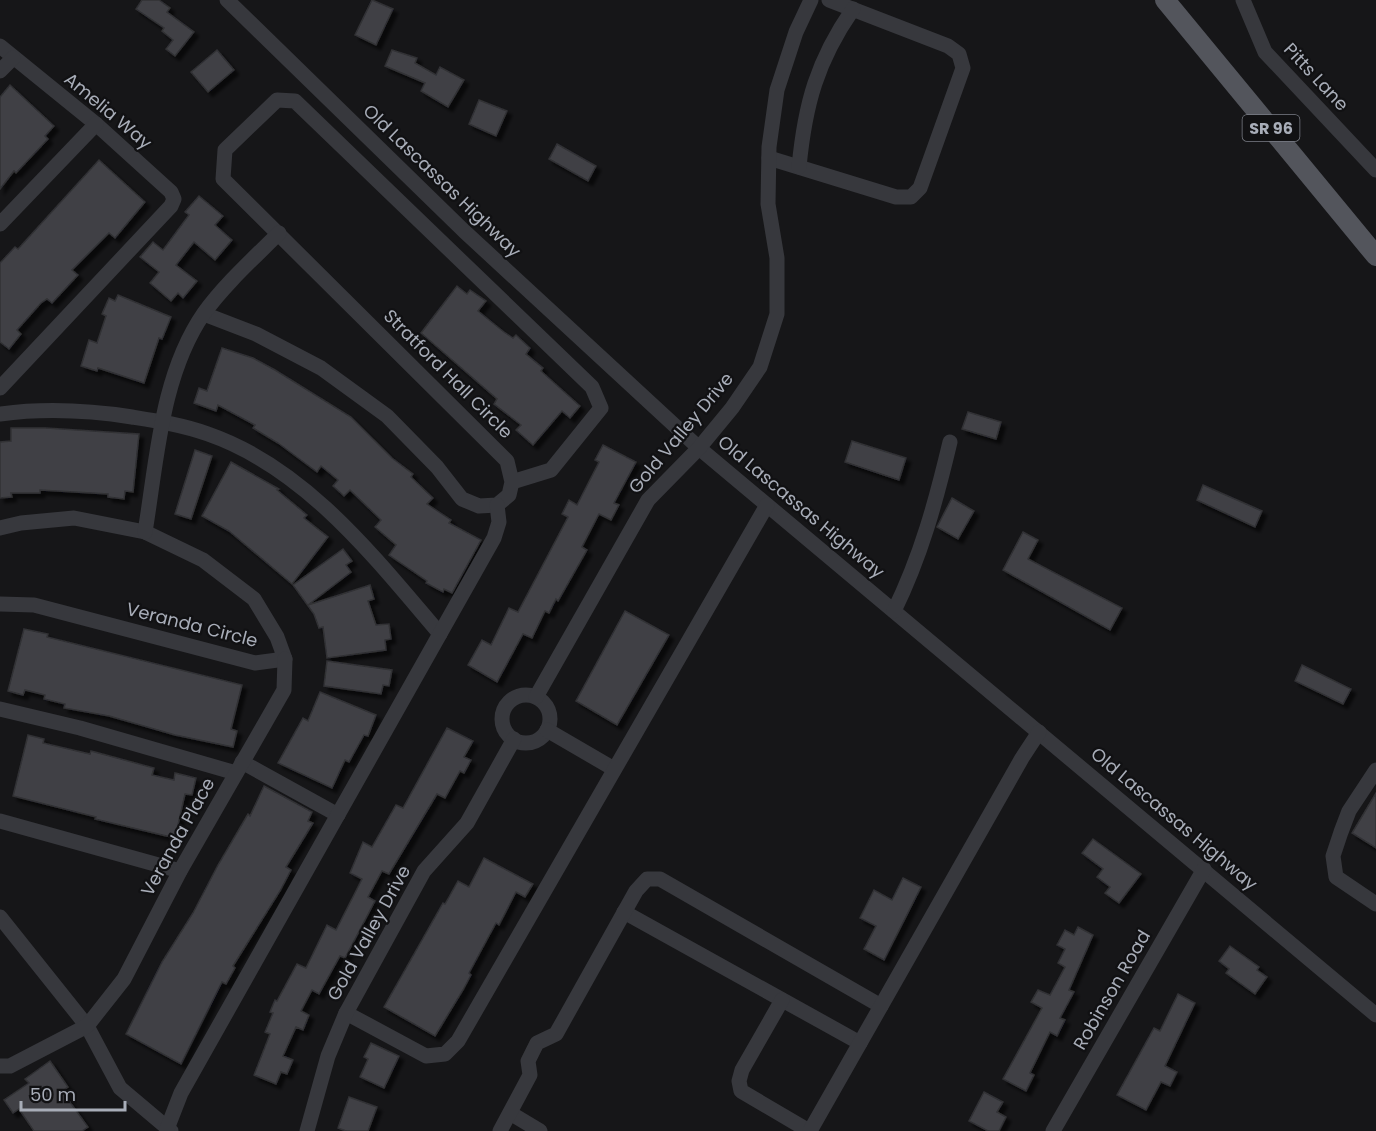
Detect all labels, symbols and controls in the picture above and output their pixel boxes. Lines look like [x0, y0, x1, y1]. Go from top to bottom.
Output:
street label: Pitts Lane [1278, 37, 1354, 116]
street label: Amelia Way [59, 66, 158, 155]
street label: Old Lascassas Highway [358, 98, 527, 263]
road number: SR 96 [1242, 115, 1300, 141]
street label: Stratford Hall Circle [378, 303, 519, 444]
street label: Gold Valley Drive [622, 367, 739, 499]
street label: Old Lascassas Highway [713, 429, 890, 584]
street label: Veranda Circle [124, 596, 260, 653]
street label: Old Lascassas Highway [1086, 741, 1263, 896]
street label: Veranda Place [135, 773, 220, 901]
street label: Gold Valley Drive [321, 861, 416, 1005]
street label: Robinson Road [1067, 925, 1156, 1054]
scale bar [21, 1074, 124, 1112]
text: 50 m [30, 1082, 76, 1107]

